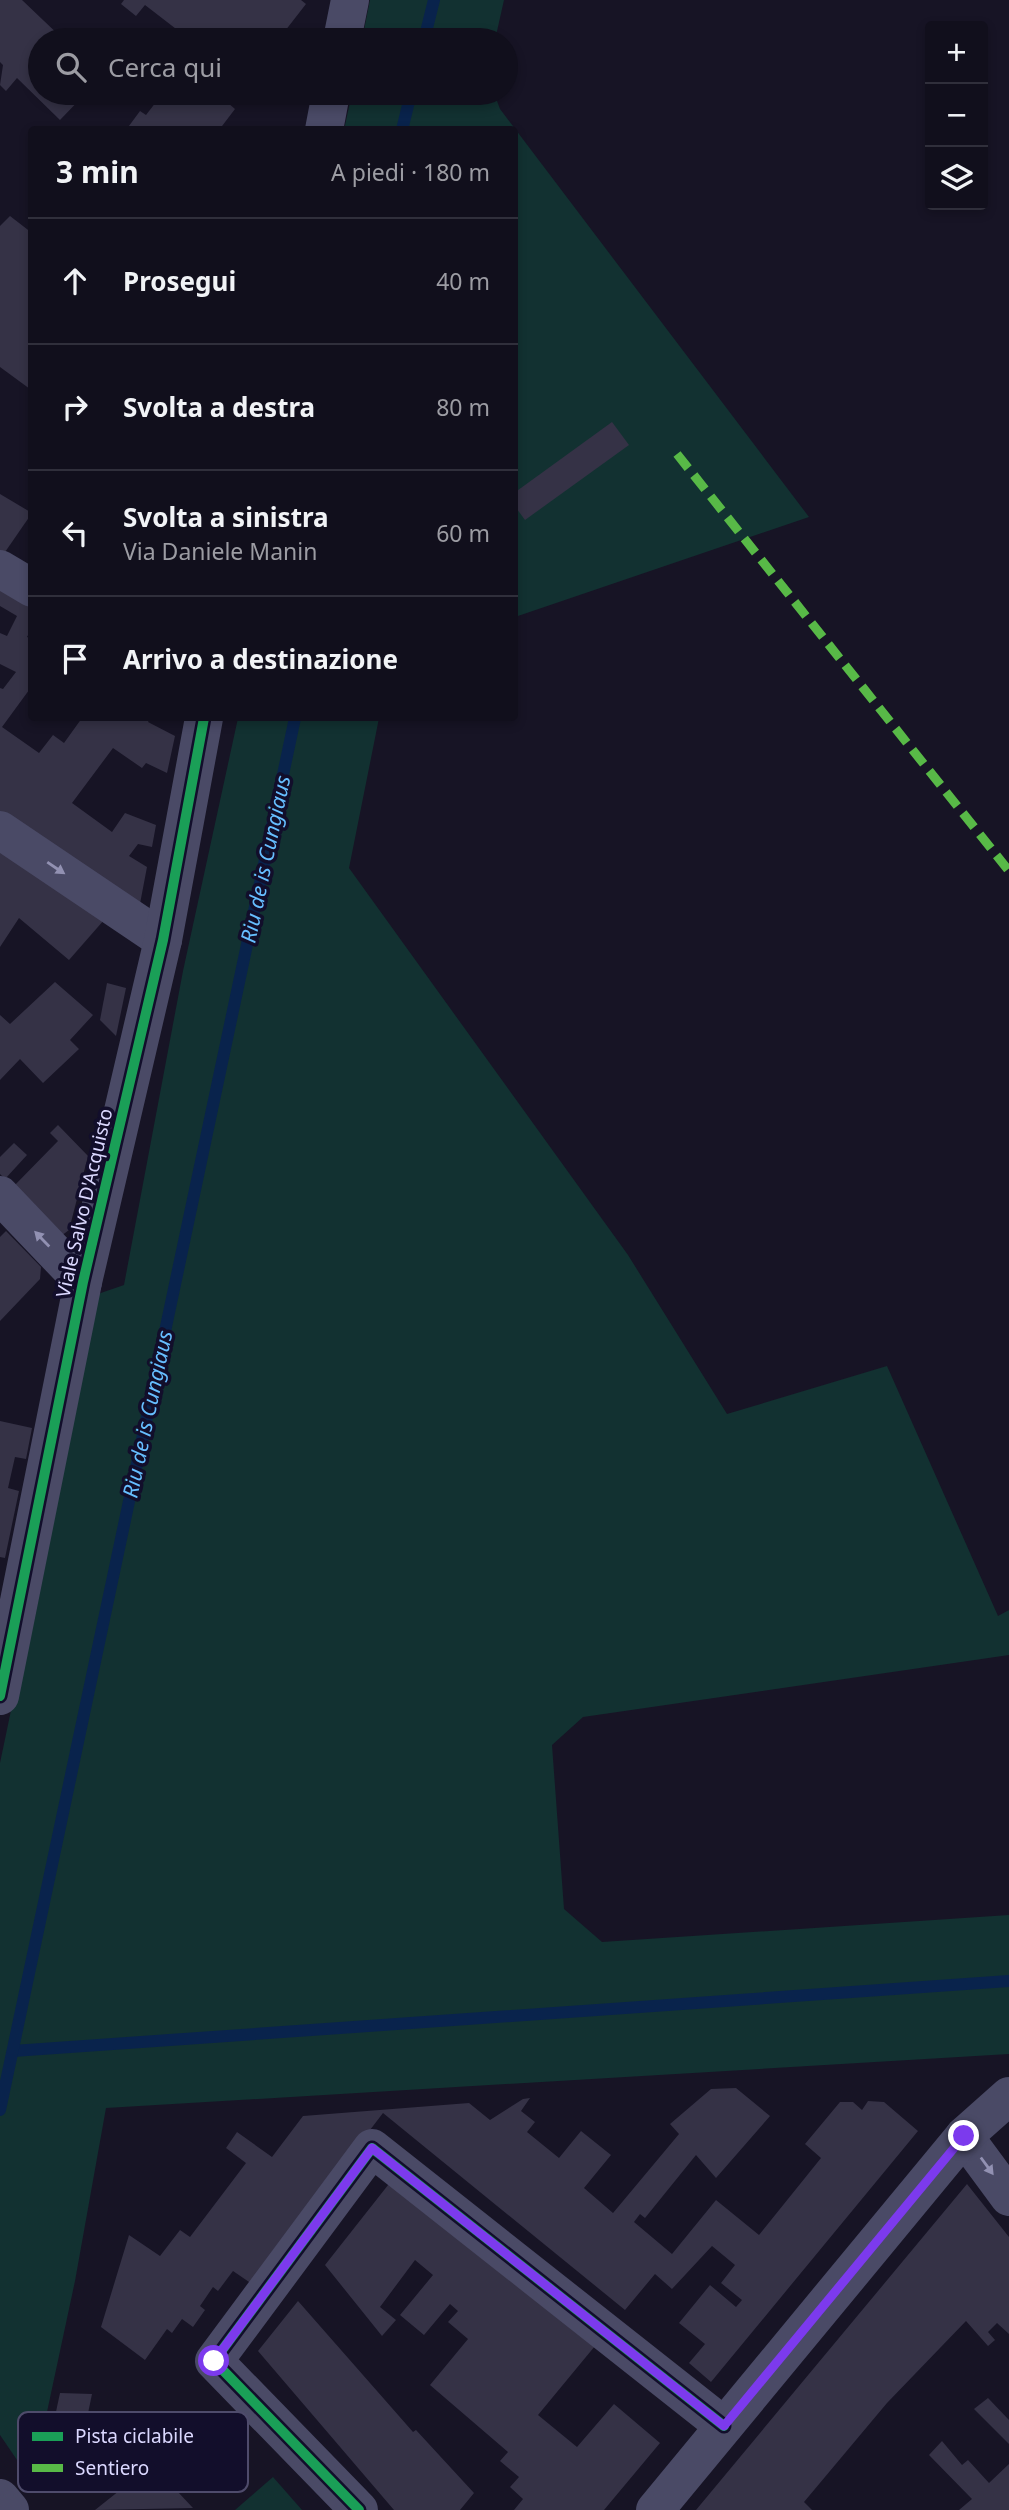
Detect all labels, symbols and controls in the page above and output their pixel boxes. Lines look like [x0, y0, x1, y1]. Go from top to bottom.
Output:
map controls [925, 21, 988, 210]
button: + [925, 21, 988, 84]
search box [28, 28, 518, 105]
icon: search [52, 48, 90, 86]
text: Cerca qui [108, 49, 222, 85]
button: − [925, 84, 988, 147]
button: layers [925, 147, 988, 210]
text: 3 min [56, 151, 139, 192]
text: A piedi · 180 m [331, 156, 490, 188]
icon: ahead [56, 262, 94, 300]
text: Prosegui [123, 263, 236, 299]
text: 40 m [436, 265, 490, 297]
icon: right [56, 388, 94, 426]
text: Svolta a destra [123, 389, 315, 425]
text: 80 m [436, 391, 490, 423]
text: Svolta a sinistra [123, 499, 329, 535]
icon: left [56, 514, 94, 552]
text: 60 m [436, 517, 490, 549]
text: Via Daniele Manin [123, 535, 317, 567]
icon: arrive [56, 640, 94, 678]
text: Arrivo a destinazione [123, 641, 398, 677]
water label: Riu de is Cungiaus [234, 773, 296, 945]
one-way arrow [47, 861, 66, 874]
street label: Viale Salvo D'Acquisto [50, 1106, 118, 1300]
one-way arrow [33, 1230, 50, 1247]
water label: Riu de is Cungiaus [116, 1328, 178, 1500]
route end [948, 2120, 979, 2151]
one-way arrow [979, 2157, 994, 2175]
route start [198, 2345, 229, 2376]
legend [18, 2412, 248, 2492]
text: Pista ciclabile [75, 2423, 194, 2449]
text: Sentiero [75, 2455, 149, 2481]

